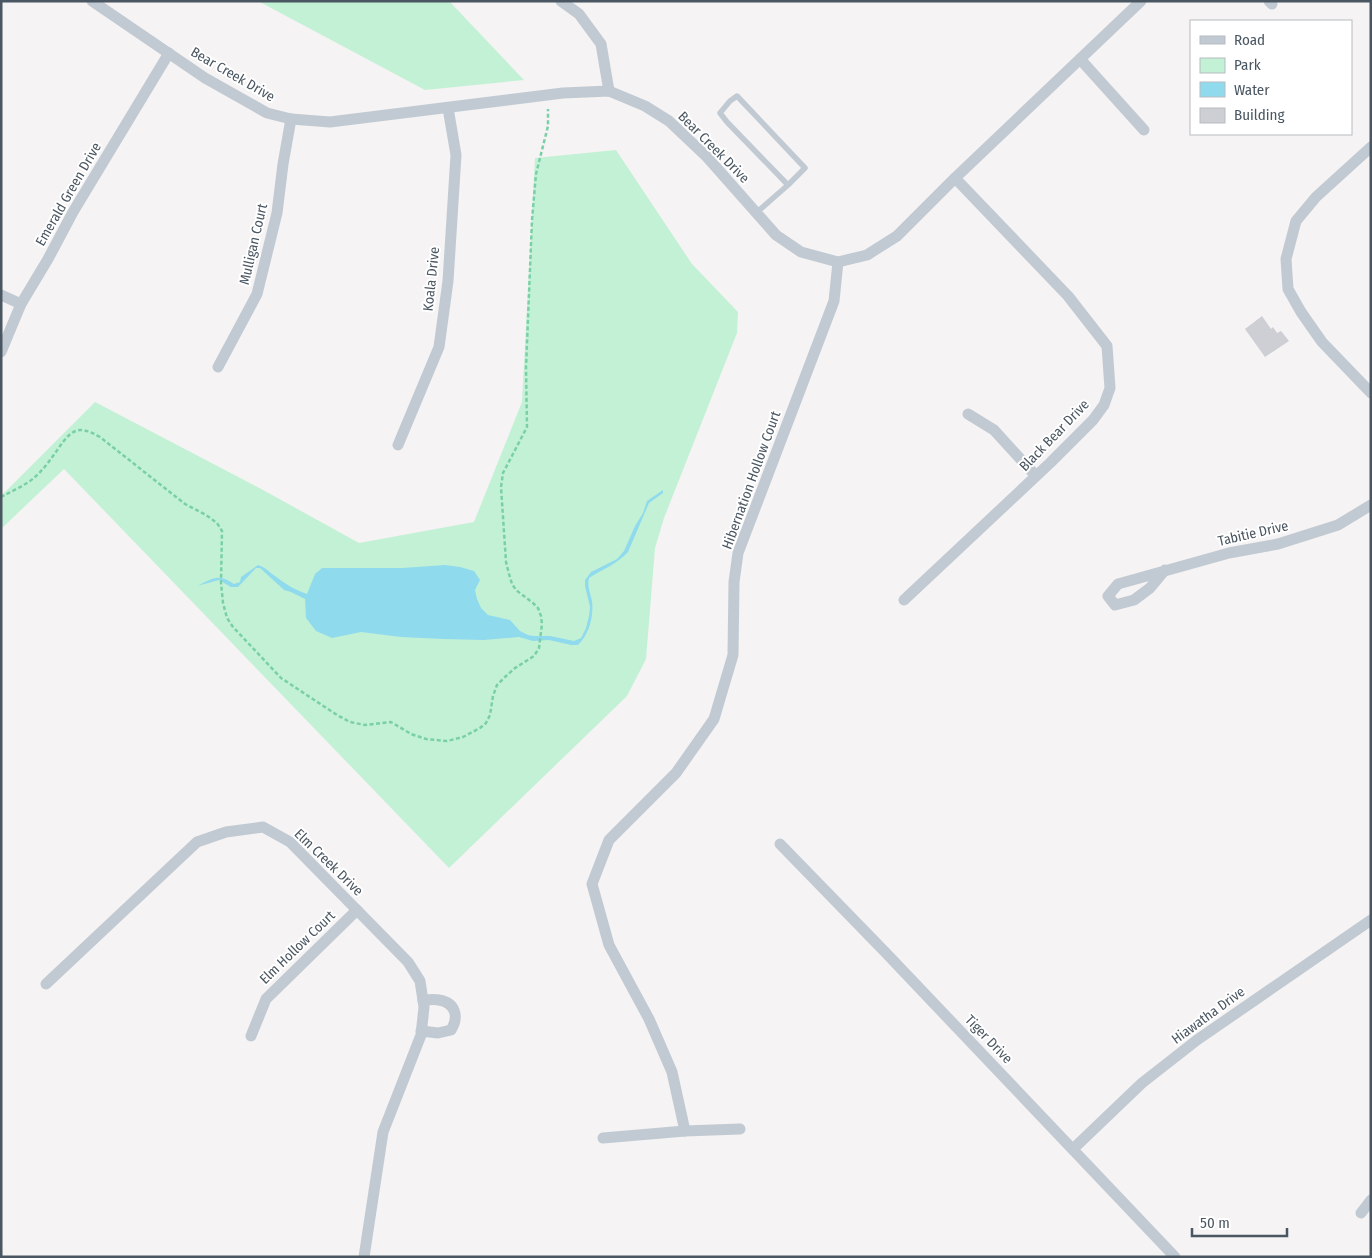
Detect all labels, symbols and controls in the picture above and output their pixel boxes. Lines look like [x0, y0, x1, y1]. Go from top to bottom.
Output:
legend [1190, 20, 1352, 135]
text: Road [1234, 31, 1265, 49]
street label: Bear Creek Drive [188, 44, 278, 105]
text: Park [1234, 56, 1261, 74]
text: Water [1234, 81, 1270, 99]
text: Building [1234, 106, 1285, 124]
street label: Bear Creek Drive [674, 108, 753, 187]
street label: Emerald Green Drive [32, 140, 105, 249]
street label: Mulligan Court [236, 201, 271, 286]
street label: Koala Drive [420, 246, 443, 312]
street label: Black Bear Drive [1016, 396, 1093, 475]
street label: Hibernation Hollow Court [719, 408, 785, 551]
street label: Tabitie Drive [1216, 517, 1290, 550]
street label: Elm Creek Drive [291, 825, 367, 899]
street label: Elm Hollow Court [256, 907, 339, 988]
street label: Hiawatha Drive [1168, 983, 1248, 1048]
street label: Tiger Drive [961, 1011, 1016, 1067]
scale bar [1192, 1206, 1287, 1238]
text: 50 m [1200, 1214, 1230, 1232]

